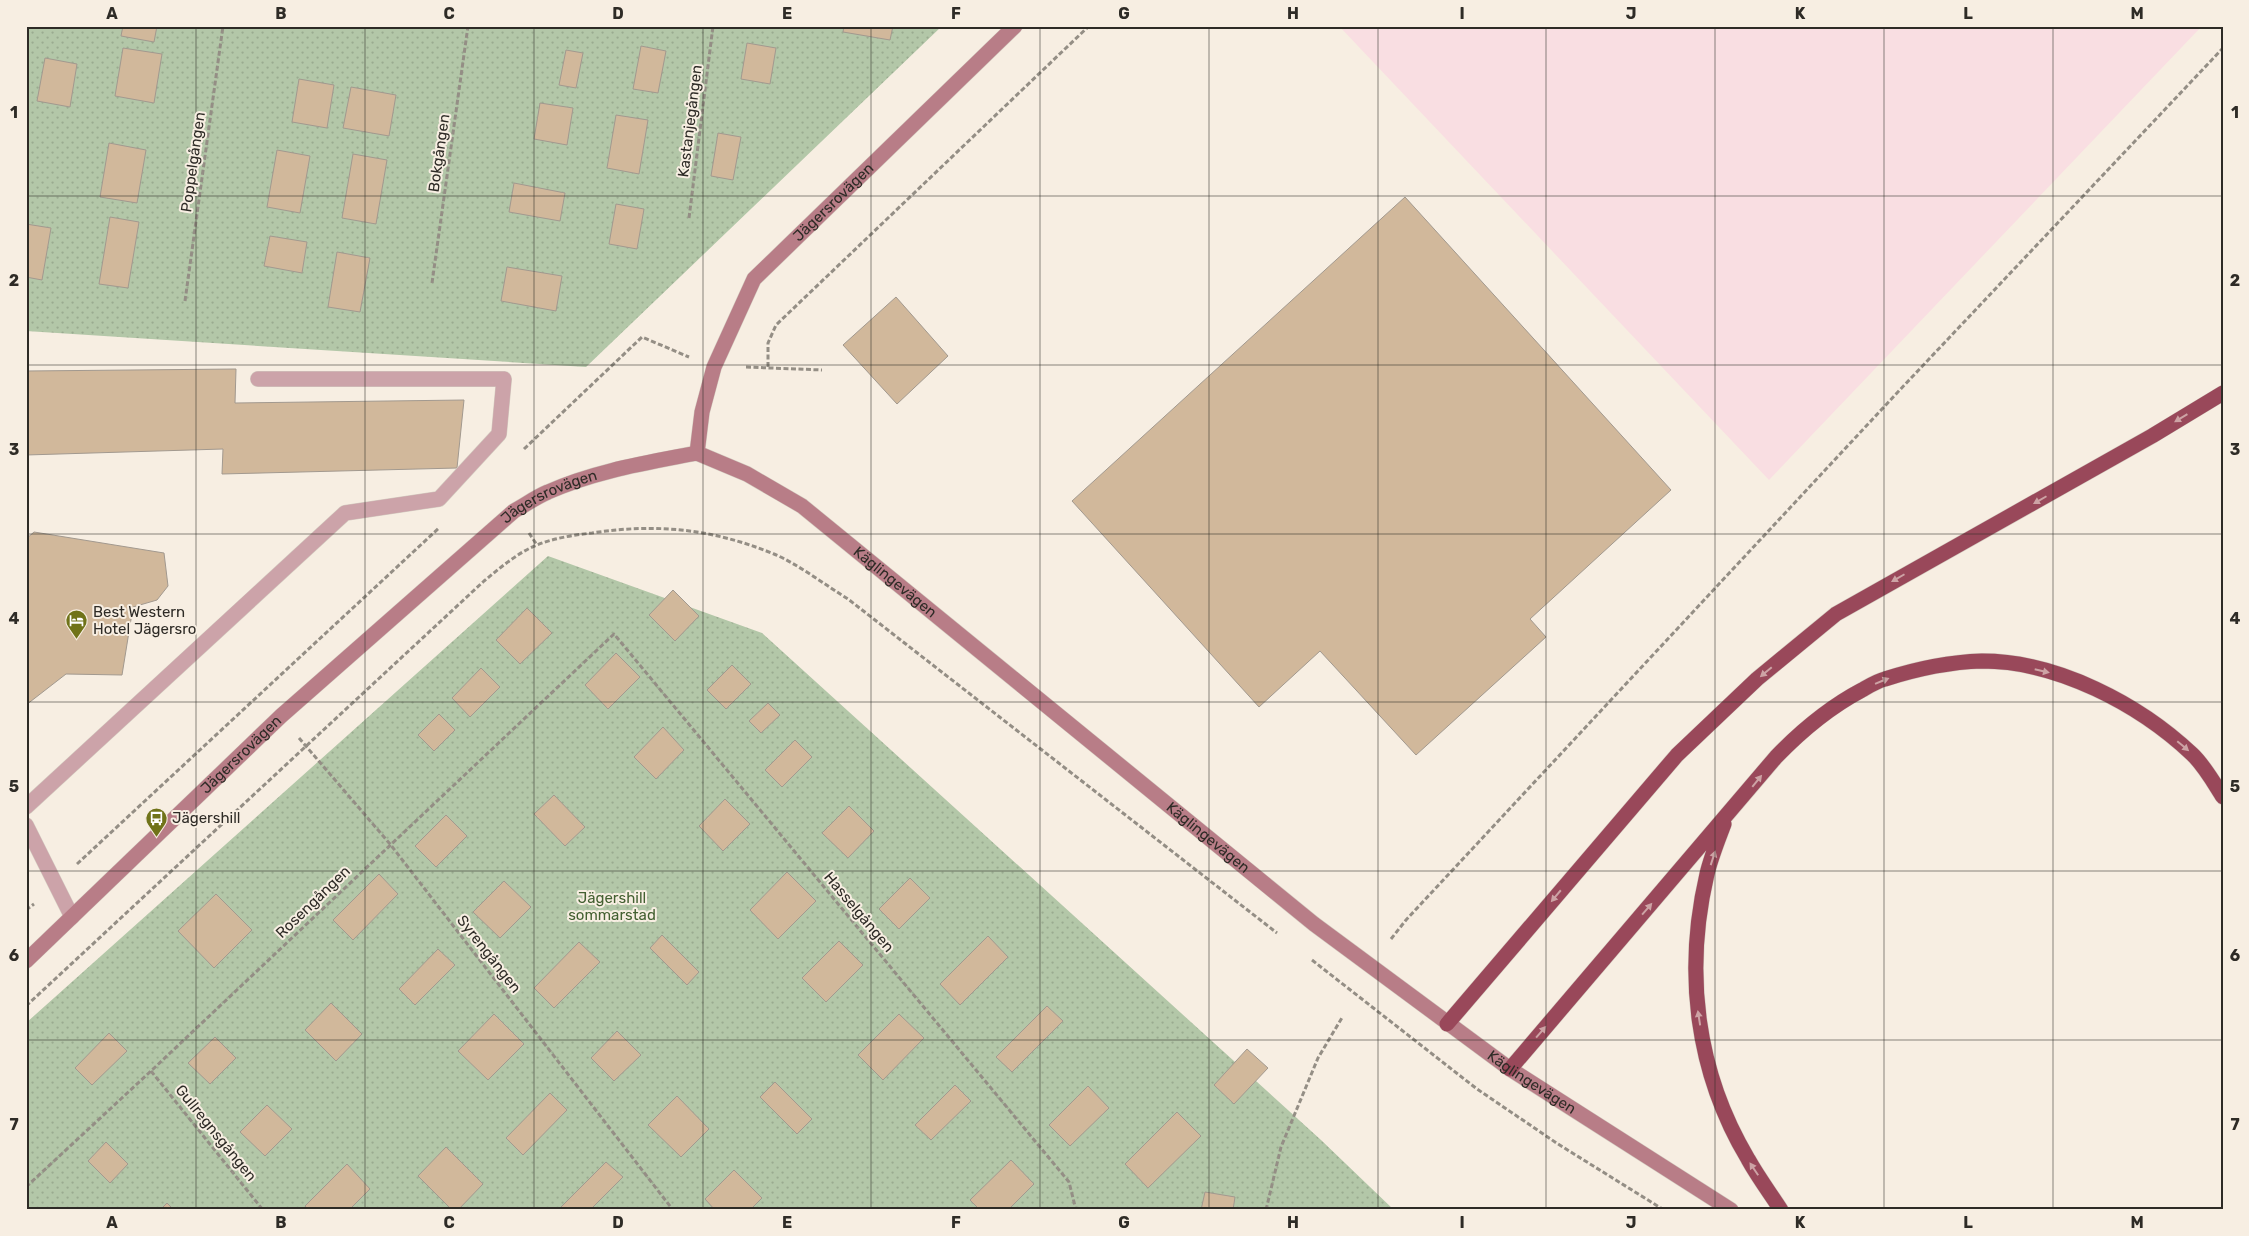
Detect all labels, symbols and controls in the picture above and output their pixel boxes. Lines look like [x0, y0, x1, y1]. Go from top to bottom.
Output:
text: A [106, 4, 118, 23]
text: B [275, 4, 287, 23]
text: C [443, 4, 455, 23]
text: D [612, 4, 624, 23]
text: E [782, 4, 792, 23]
text: F [951, 4, 961, 23]
text: G [1118, 4, 1130, 23]
text: H [1287, 4, 1299, 23]
text: I [1459, 4, 1465, 23]
text: J [1626, 4, 1636, 23]
text: K [1795, 4, 1806, 23]
text: L [1963, 4, 1973, 23]
text: M [2130, 4, 2144, 23]
street label: Kastanjegången [674, 64, 706, 178]
text: 1 [10, 103, 18, 122]
text: 1 [2231, 103, 2239, 122]
street label: Poppelgången [177, 111, 209, 213]
street label: Bokgången [425, 113, 453, 193]
street label: Jägersrovägen [789, 159, 877, 245]
text: 2 [9, 271, 19, 290]
text: 2 [2230, 271, 2240, 290]
one-way arrow [2175, 414, 2188, 423]
text: 3 [9, 440, 19, 459]
text: 3 [2230, 440, 2240, 459]
street label: Jägersrovägen [497, 466, 599, 527]
one-way arrow [2034, 495, 2047, 504]
street label: Käglingevägen [850, 543, 940, 621]
one-way arrow [1891, 573, 1904, 582]
place label: Best Western Hotel Jägersro [93, 603, 196, 638]
text: 4 [9, 609, 20, 628]
hotel icon: Best Western Hotel Jägersro [65, 609, 89, 640]
text: 4 [2230, 609, 2241, 628]
one-way arrow [1760, 666, 1773, 677]
one-way arrow [2034, 667, 2049, 675]
one-way arrow [1875, 676, 1890, 684]
street label: Jägersrovägen [197, 712, 285, 797]
one-way arrow [2177, 741, 2190, 752]
one-way arrow [1752, 774, 1763, 787]
text: 5 [9, 777, 19, 796]
text: 5 [2230, 777, 2240, 796]
street label: Käglingevägen [1163, 798, 1253, 877]
bus stop icon: Jägershill [144, 806, 168, 837]
place label: Jägershill [172, 809, 241, 827]
one-way arrow [1709, 850, 1717, 865]
street label: Rosengången [272, 862, 354, 942]
street label: Hasselgången [820, 868, 898, 956]
park label: Jägershill sommarstad [568, 889, 656, 924]
one-way arrow [1550, 889, 1561, 902]
one-way arrow [1642, 902, 1653, 915]
street label: Syrengången [453, 912, 525, 996]
text: 6 [9, 946, 19, 965]
text: 6 [2230, 946, 2240, 965]
one-way arrow [1694, 1010, 1702, 1026]
one-way arrow [1536, 1026, 1547, 1039]
street label: Käglingevägen [1484, 1046, 1579, 1118]
street label: Gullregnsgången [172, 1081, 260, 1185]
text: 7 [9, 1115, 19, 1134]
text: 7 [2230, 1115, 2240, 1134]
one-way arrow [1749, 1163, 1759, 1176]
text: A [106, 1213, 118, 1232]
text: B [275, 1213, 287, 1232]
text: C [443, 1213, 455, 1232]
text: D [612, 1213, 624, 1232]
text: E [782, 1213, 792, 1232]
text: F [951, 1213, 961, 1232]
text: G [1118, 1213, 1130, 1232]
text: H [1287, 1213, 1299, 1232]
text: I [1459, 1213, 1465, 1232]
text: J [1626, 1213, 1636, 1232]
text: K [1795, 1213, 1806, 1232]
text: L [1963, 1213, 1973, 1232]
text: M [2130, 1213, 2144, 1232]

